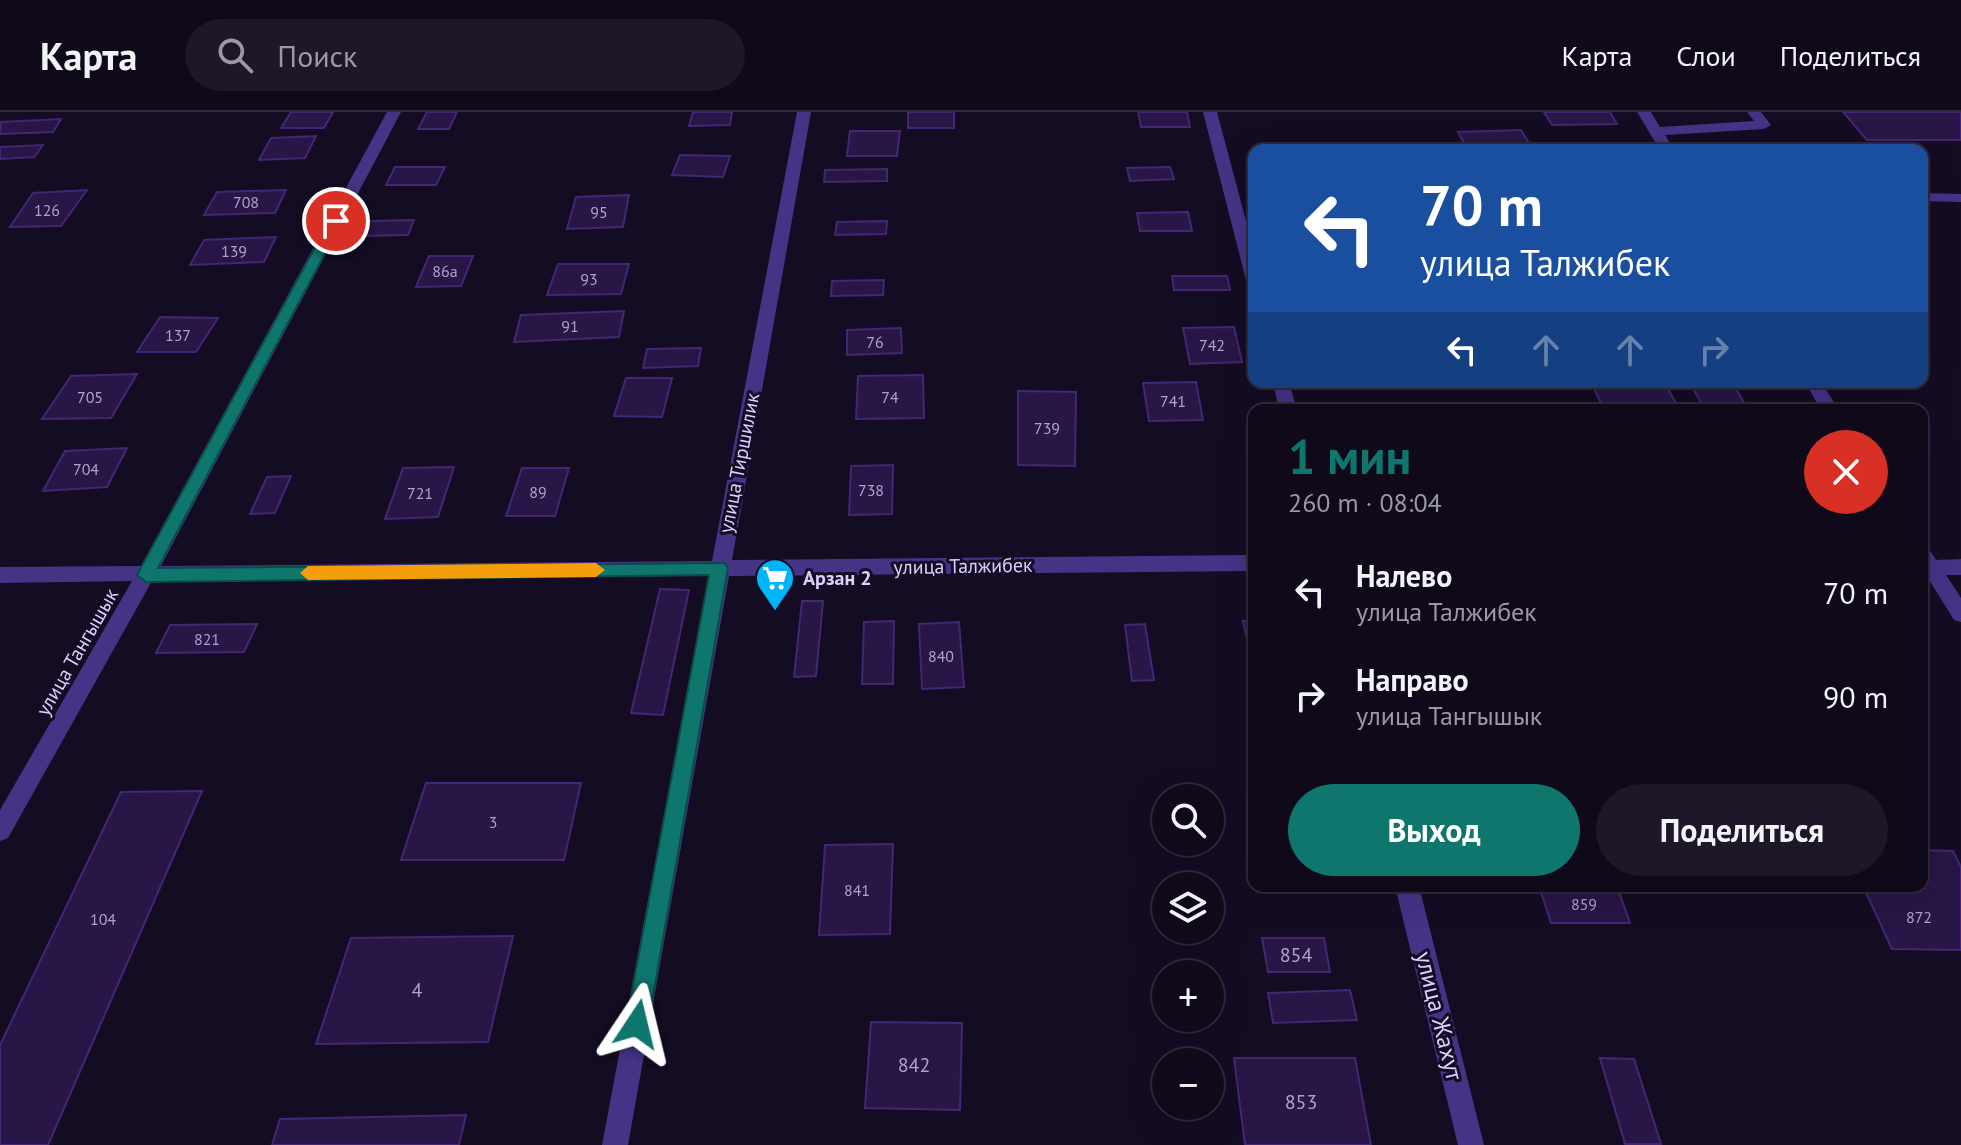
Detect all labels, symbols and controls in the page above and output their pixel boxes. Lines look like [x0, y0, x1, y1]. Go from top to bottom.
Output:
search box [185, 19, 745, 91]
text: Карта [40, 31, 137, 80]
icon: search [213, 33, 257, 77]
text: Поиск [277, 36, 357, 75]
text: Карта [1562, 37, 1632, 74]
text: Слои [1676, 37, 1736, 74]
text: Поделиться [1780, 37, 1921, 74]
text: 70 m [1420, 169, 1543, 241]
icon: left [1288, 176, 1392, 280]
pin [302, 187, 370, 255]
house number: 708 [233, 192, 259, 212]
icon: arrive [314, 199, 358, 243]
house number: 126 [34, 200, 60, 220]
house number: 95 [590, 202, 608, 222]
text: улица Талжибек [1420, 239, 1670, 286]
house number: 139 [221, 241, 247, 261]
house number: 86а [432, 261, 458, 281]
house number: 93 [580, 269, 598, 289]
house number: 91 [561, 316, 579, 336]
house number: 137 [165, 325, 191, 345]
icon: left [1440, 328, 1484, 372]
icon: ahead [1524, 328, 1568, 372]
icon: ahead [1608, 328, 1652, 372]
icon: right [1692, 328, 1736, 372]
house number: 76 [866, 332, 884, 352]
house number: 742 [1199, 335, 1225, 355]
house number: 705 [77, 387, 103, 407]
house number: 74 [881, 387, 899, 407]
street label: улица Тиршилик [713, 390, 765, 535]
house number: 741 [1160, 391, 1186, 411]
house number: 739 [1034, 418, 1060, 438]
text: 1 мин [1288, 425, 1411, 487]
button: close [1804, 430, 1888, 514]
house number: 704 [73, 459, 99, 479]
house number: 738 [858, 480, 884, 500]
house number: 89 [529, 482, 547, 502]
house number: 721 [407, 483, 433, 503]
text: 260 m · 08:04 [1288, 486, 1442, 519]
street label: улица Талжибек [893, 552, 1033, 580]
text: Налево [1356, 556, 1452, 595]
supermarket icon: Арзан 2 [754, 557, 796, 612]
place label: Арзан 2 [803, 565, 872, 591]
icon: left [1288, 570, 1332, 614]
text: 70 m [1823, 573, 1888, 612]
street label: улица Тангышык [30, 583, 124, 721]
text: улица Талжибек [1356, 595, 1537, 628]
house number: 821 [194, 629, 220, 649]
house number: 840 [928, 646, 954, 666]
text: Направо [1356, 660, 1469, 699]
icon: right [1288, 674, 1332, 718]
text: 90 m [1823, 677, 1888, 716]
text: улица Тангышык [1356, 699, 1542, 732]
map controls [1152, 784, 1224, 1120]
button: search [1152, 784, 1224, 856]
button: Выход [1288, 784, 1580, 876]
button: Поделиться [1596, 784, 1888, 876]
house number: 3 [489, 812, 497, 832]
button: layers [1152, 872, 1224, 944]
house number: 841 [844, 880, 870, 900]
house number: 859 [1571, 894, 1597, 914]
house number: 872 [1906, 907, 1932, 927]
house number: 104 [90, 909, 116, 929]
house number: 854 [1280, 942, 1312, 968]
street label: улица Жахут [1409, 948, 1471, 1084]
button: + [1152, 960, 1224, 1032]
house number: 4 [412, 977, 423, 1003]
position arrow [595, 982, 679, 1066]
button: − [1152, 1048, 1224, 1120]
house number: 842 [898, 1052, 930, 1078]
house number: 853 [1285, 1089, 1317, 1115]

